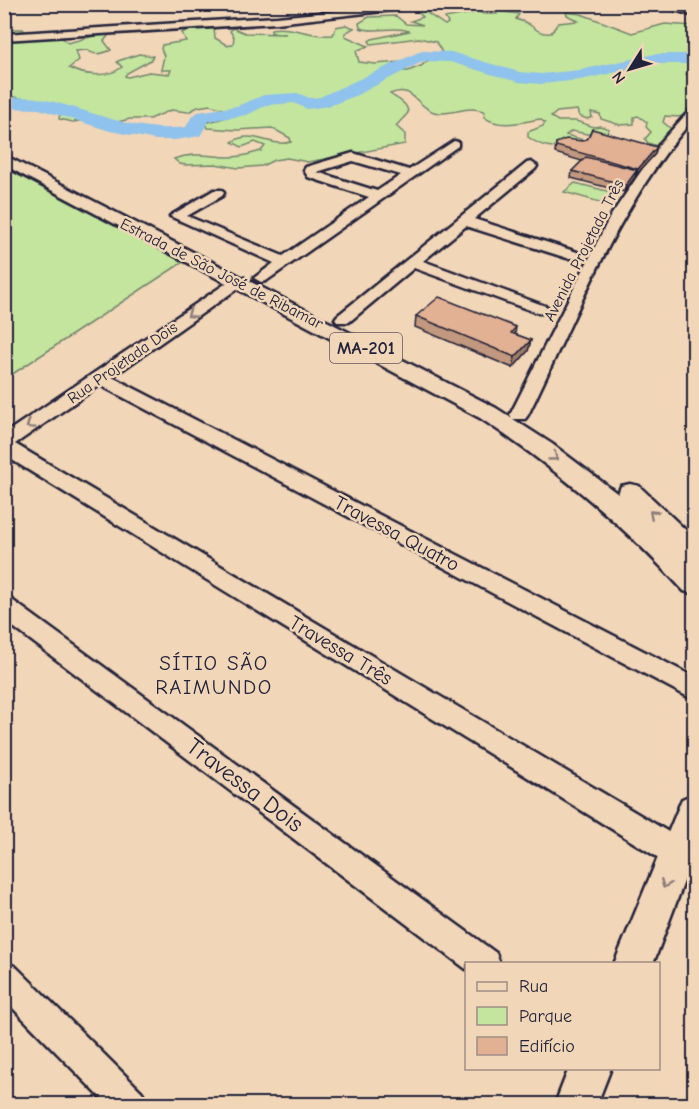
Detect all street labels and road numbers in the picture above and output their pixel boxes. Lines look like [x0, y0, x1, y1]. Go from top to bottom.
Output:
street label: Avenida Projetada Três [540, 176, 628, 324]
street label: Estrada de São José de Ribamar [117, 215, 327, 333]
street label: Rua Projetada Dois [64, 318, 181, 407]
road number: MA-201 [330, 333, 402, 363]
street label: Travessa Quatro [330, 491, 463, 576]
street label: Travessa Três [285, 611, 396, 690]
street label: Travessa Dois [181, 732, 309, 838]

